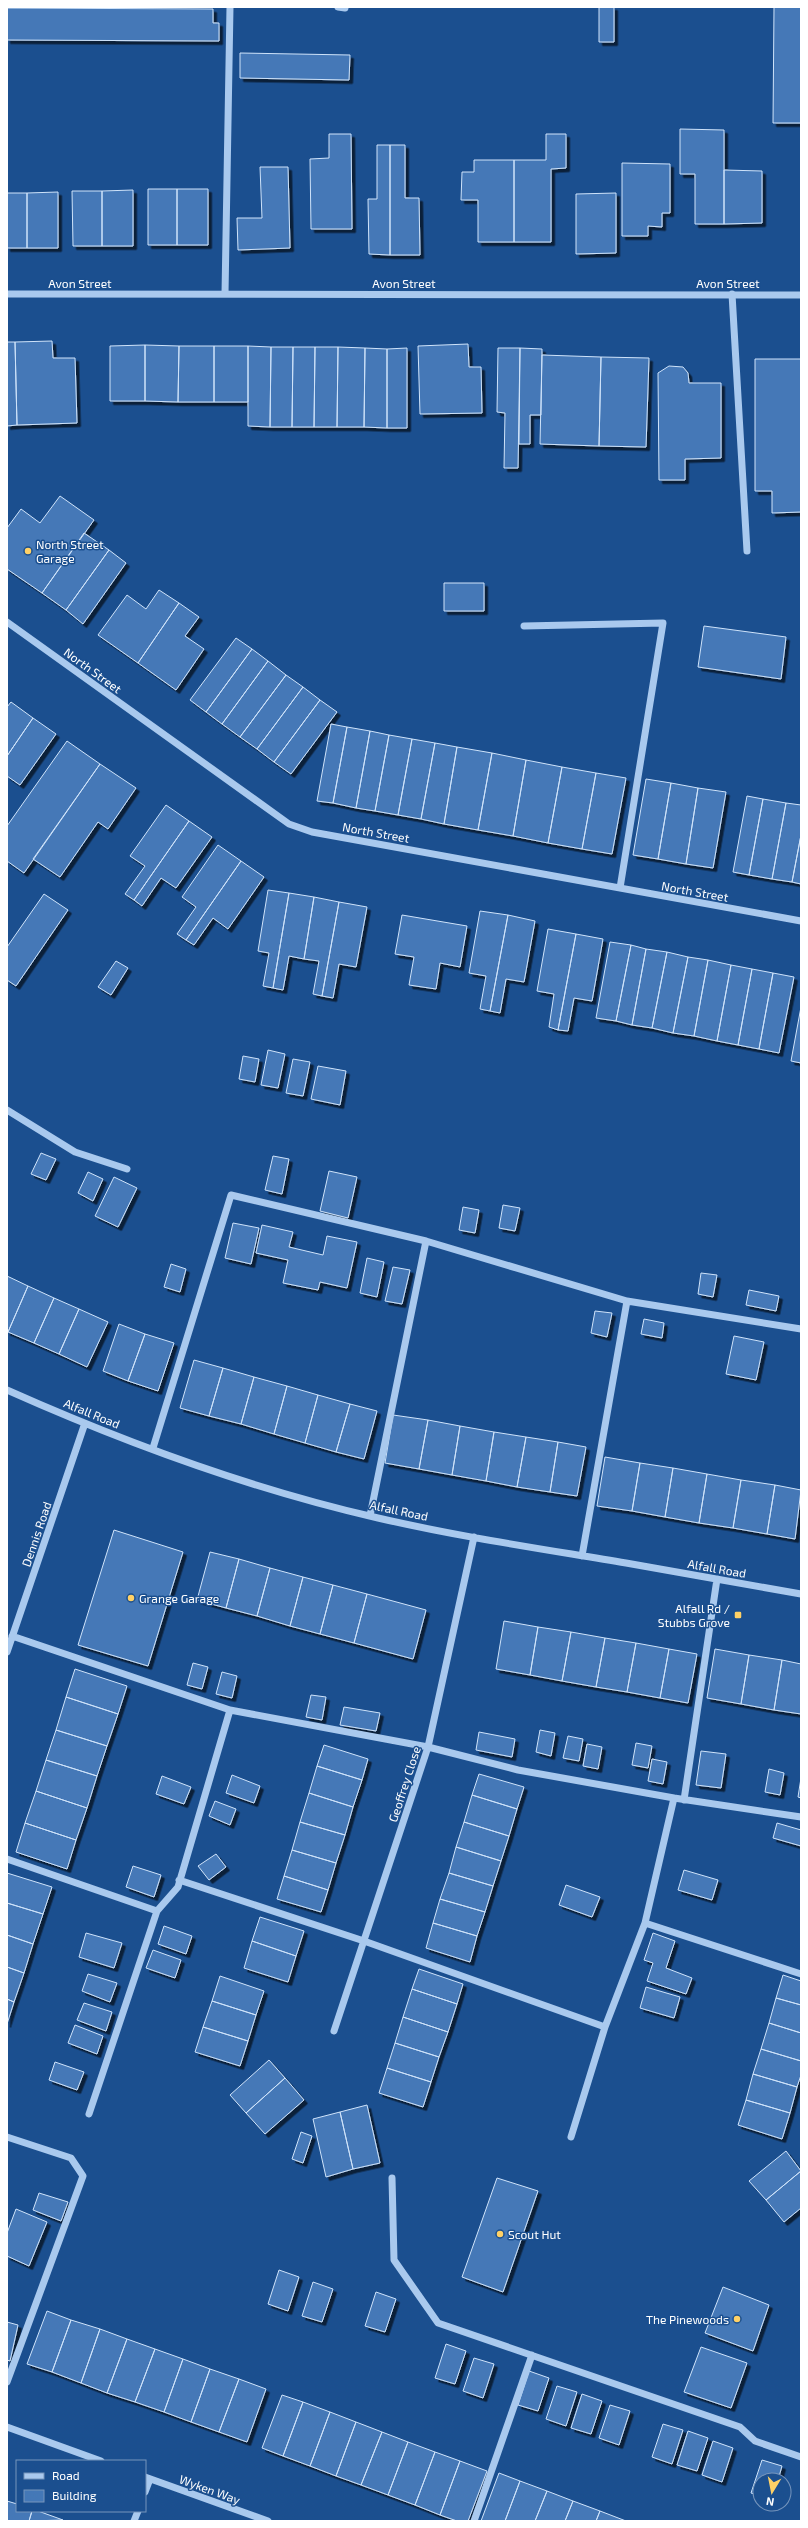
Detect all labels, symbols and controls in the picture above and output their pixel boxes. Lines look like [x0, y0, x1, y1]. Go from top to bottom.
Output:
street label: Avon Street [48, 276, 112, 290]
street label: Avon Street [372, 276, 436, 290]
street label: Avon Street [696, 276, 760, 290]
place label: North Street Garage [36, 537, 104, 565]
marker: North Street Garage [23, 546, 33, 556]
street label: North Street [62, 644, 125, 696]
street label: North Street [341, 819, 411, 845]
street label: North Street [660, 878, 730, 904]
street label: Alfall Road [62, 1395, 122, 1431]
street label: Alfall Road [369, 1497, 429, 1523]
street label: Dennis Road [18, 1500, 54, 1568]
street label: Alfall Road [687, 1556, 747, 1580]
place label: Grange Garage [139, 1591, 219, 1605]
marker: Grange Garage [126, 1593, 136, 1603]
place label: Alfall Rd / Stubbs Grove [658, 1601, 730, 1629]
marker: Alfall Rd / Stubbs Grove [733, 1610, 743, 1620]
street label: Geoffrey Close [385, 1744, 423, 1824]
place label: Scout Hut [508, 2227, 561, 2241]
marker: Scout Hut [495, 2229, 505, 2239]
place label: The Pinewoods [646, 2312, 729, 2326]
marker: The Pinewoods [732, 2314, 742, 2324]
legend [16, 2460, 146, 2512]
text: Road [52, 2468, 80, 2482]
street label: Wyken Way [178, 2472, 243, 2507]
north arrow [752, 2472, 792, 2512]
text: Building [52, 2488, 97, 2502]
text: N [765, 2495, 775, 2509]

